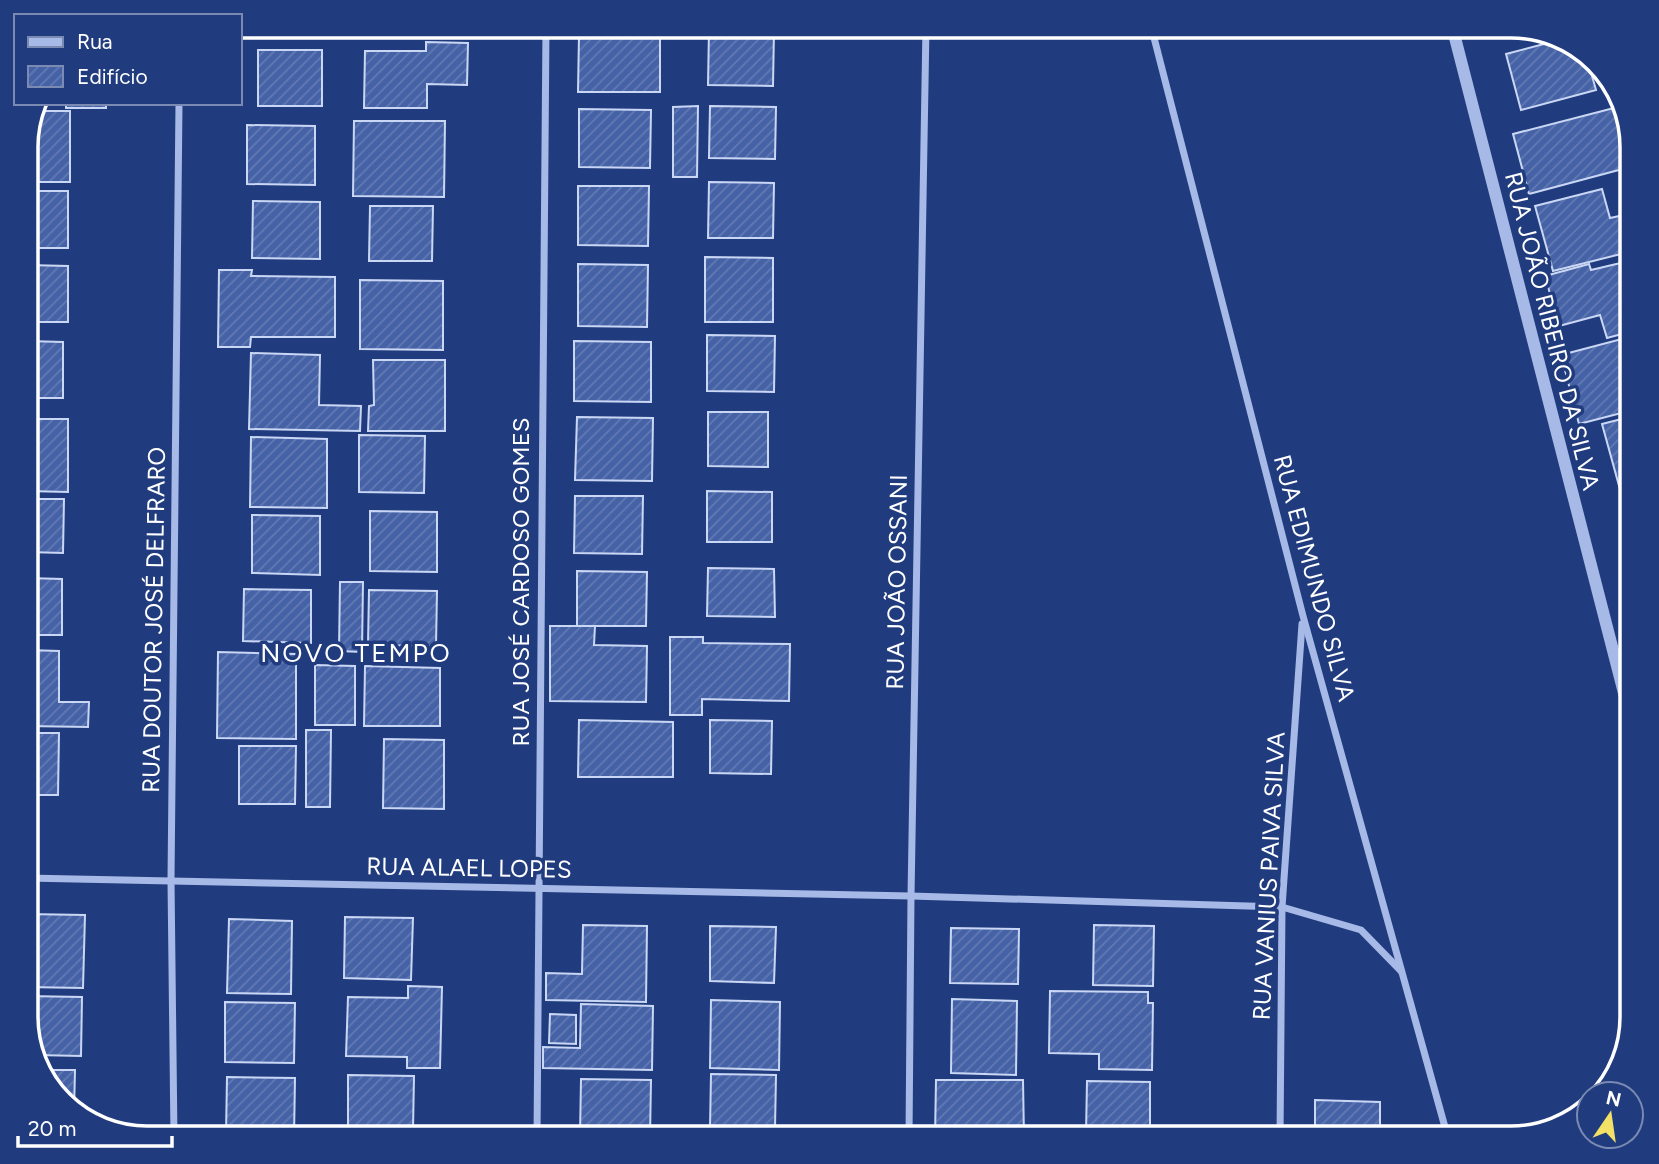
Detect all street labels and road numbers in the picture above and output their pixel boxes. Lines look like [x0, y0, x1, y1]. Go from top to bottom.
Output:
street label: RUA JOÃO RIBEIRO DA SILVA [1499, 169, 1606, 494]
street label: RUA JOSÉ CARDOSO GOMES [506, 417, 535, 747]
street label: RUA DOUTOR JOSÉ DELFRARO [136, 447, 171, 793]
street label: RUA EDIMUNDO SILVA [1268, 452, 1362, 705]
street label: RUA JOÃO OSSANI [880, 474, 913, 690]
street label: RUA VANIUS PAIVA SILVA [1246, 730, 1291, 1021]
street label: RUA ALAEL LOPES [366, 851, 572, 884]

